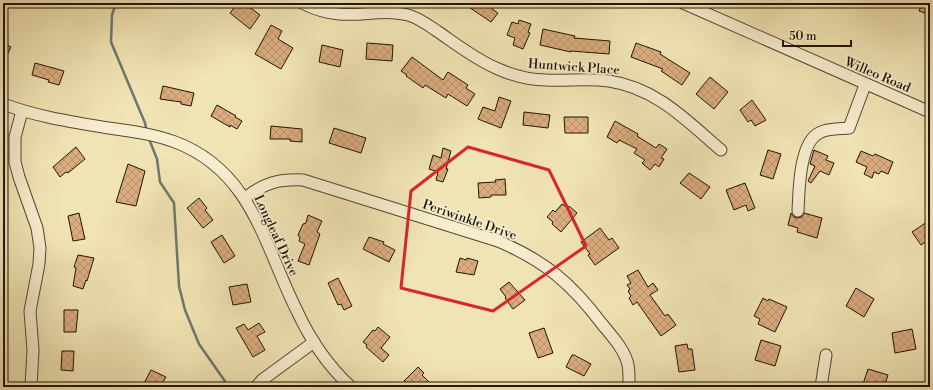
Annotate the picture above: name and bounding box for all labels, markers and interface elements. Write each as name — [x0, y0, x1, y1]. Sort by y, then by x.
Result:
scale bar — [783, 22, 851, 48]
text: 50 m — [789, 29, 817, 44]
street label: Willeo Road — [841, 53, 914, 96]
street label: Huntwick Place — [528, 56, 621, 78]
street label: Longleaf Drive — [250, 192, 302, 279]
street label: Periwinkle Drive — [420, 196, 519, 244]

